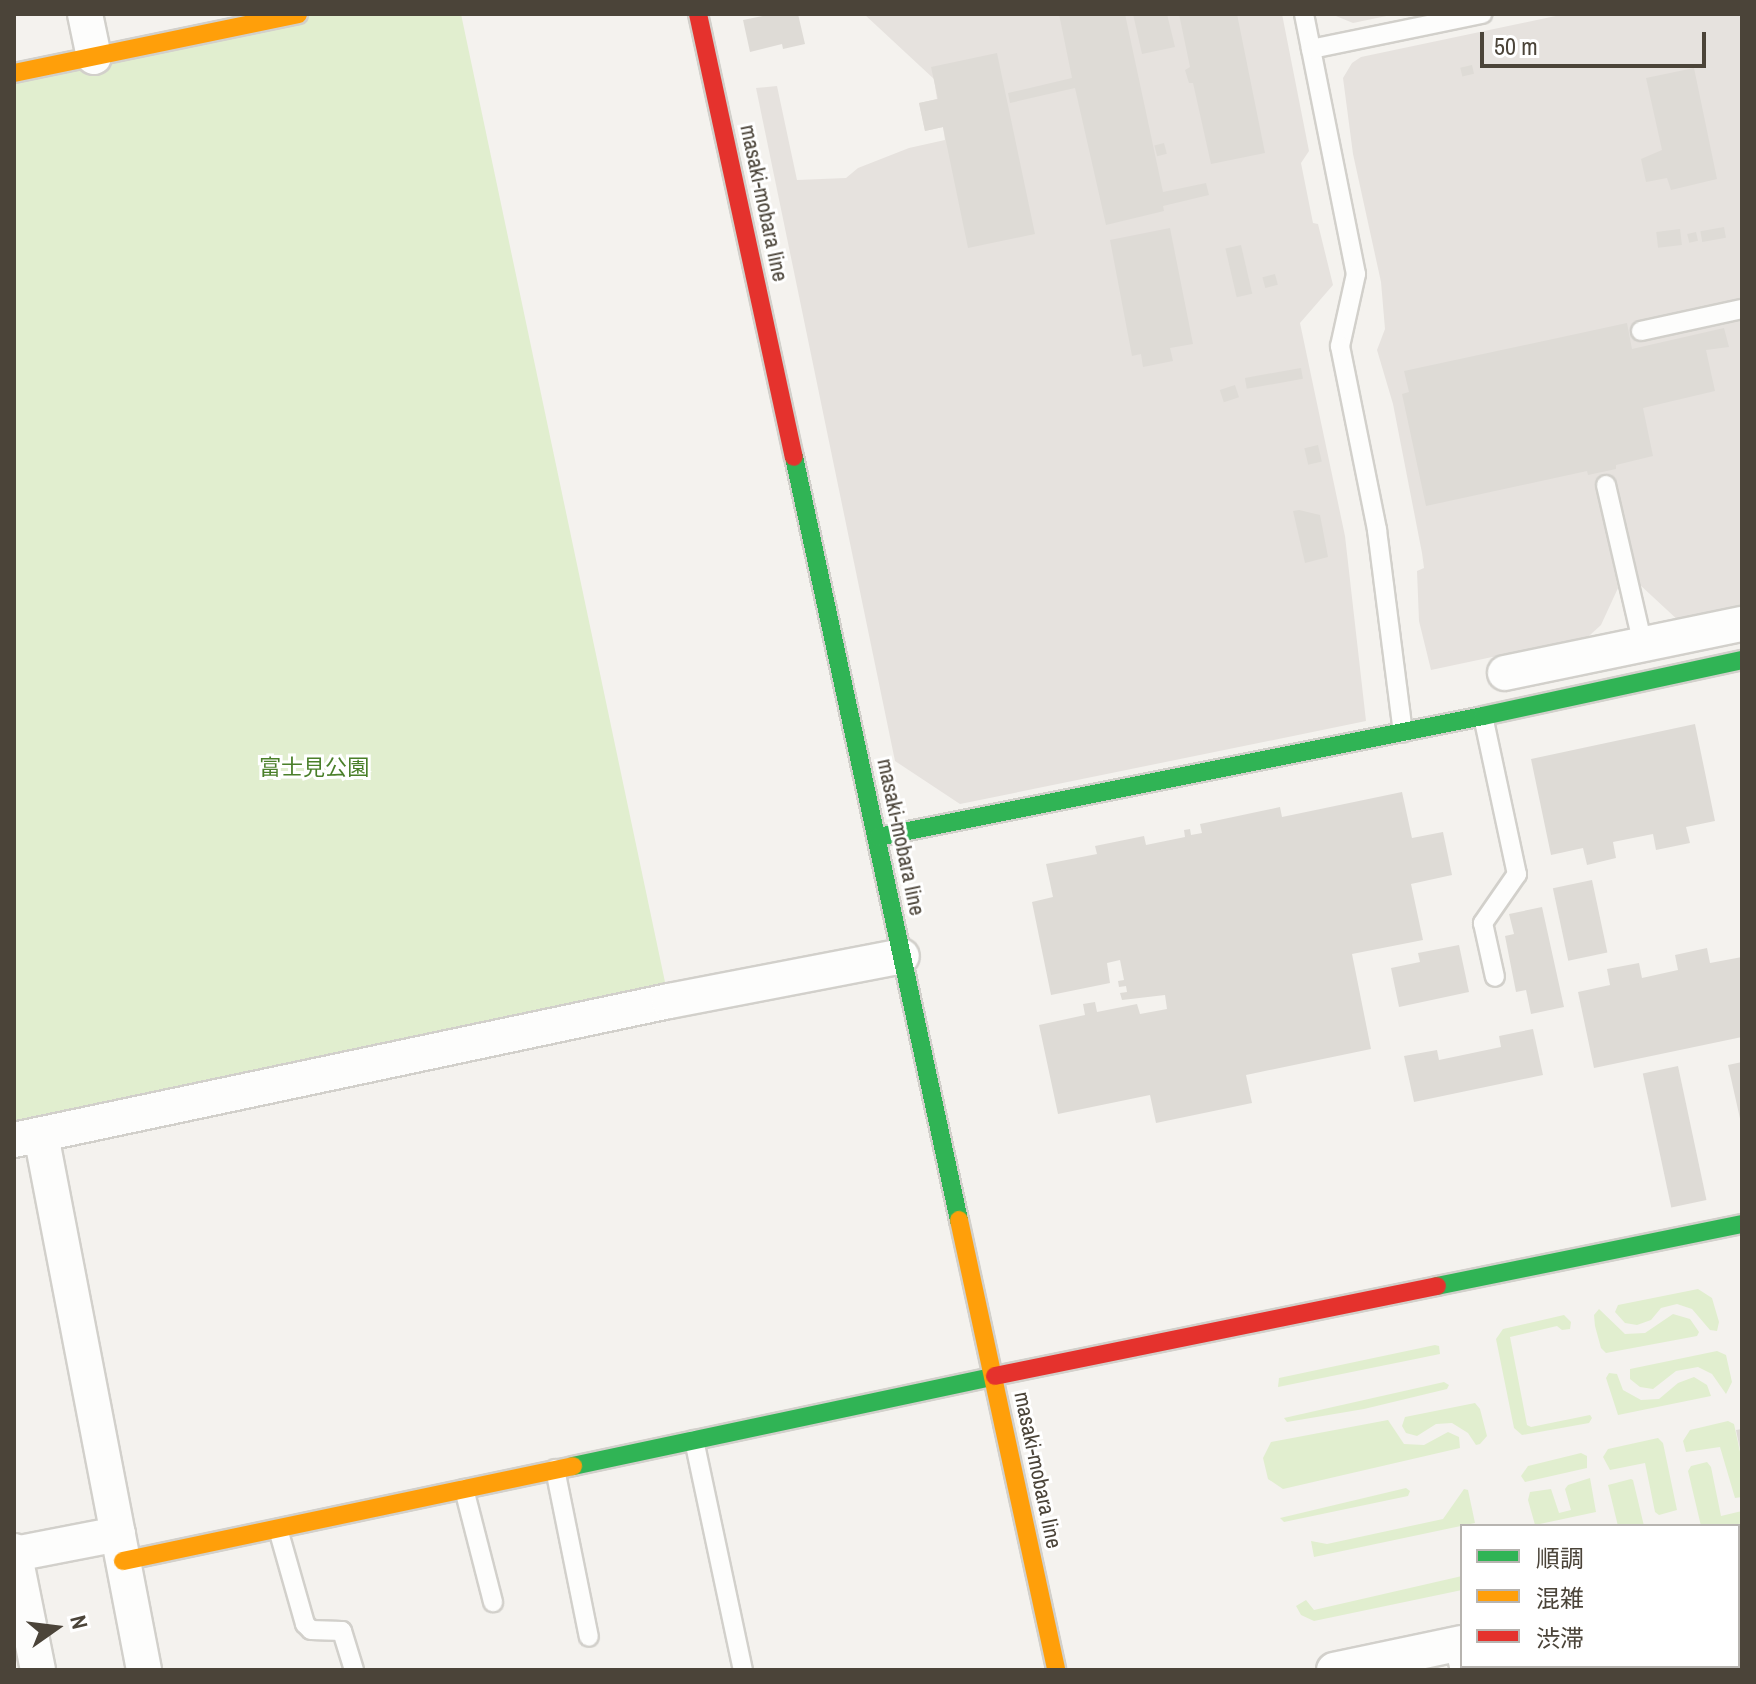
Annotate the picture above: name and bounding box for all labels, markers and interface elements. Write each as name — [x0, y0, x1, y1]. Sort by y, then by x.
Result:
scale bar — [1484, 16, 1710, 66]
text: 50 m — [1494, 30, 1538, 62]
street label: masaki-mobara line — [735, 122, 793, 284]
park label: 富士見公園 — [259, 755, 369, 781]
street label: masaki-mobara line — [872, 756, 930, 918]
street label: masaki-mobara line — [1009, 1389, 1067, 1551]
legend — [1460, 1524, 1740, 1668]
text: 順調 — [1536, 1542, 1584, 1574]
text: 混雑 — [1536, 1582, 1584, 1614]
north arrow — [16, 1588, 96, 1668]
text: N — [63, 1612, 95, 1632]
text: 渋滞 — [1536, 1622, 1584, 1654]

